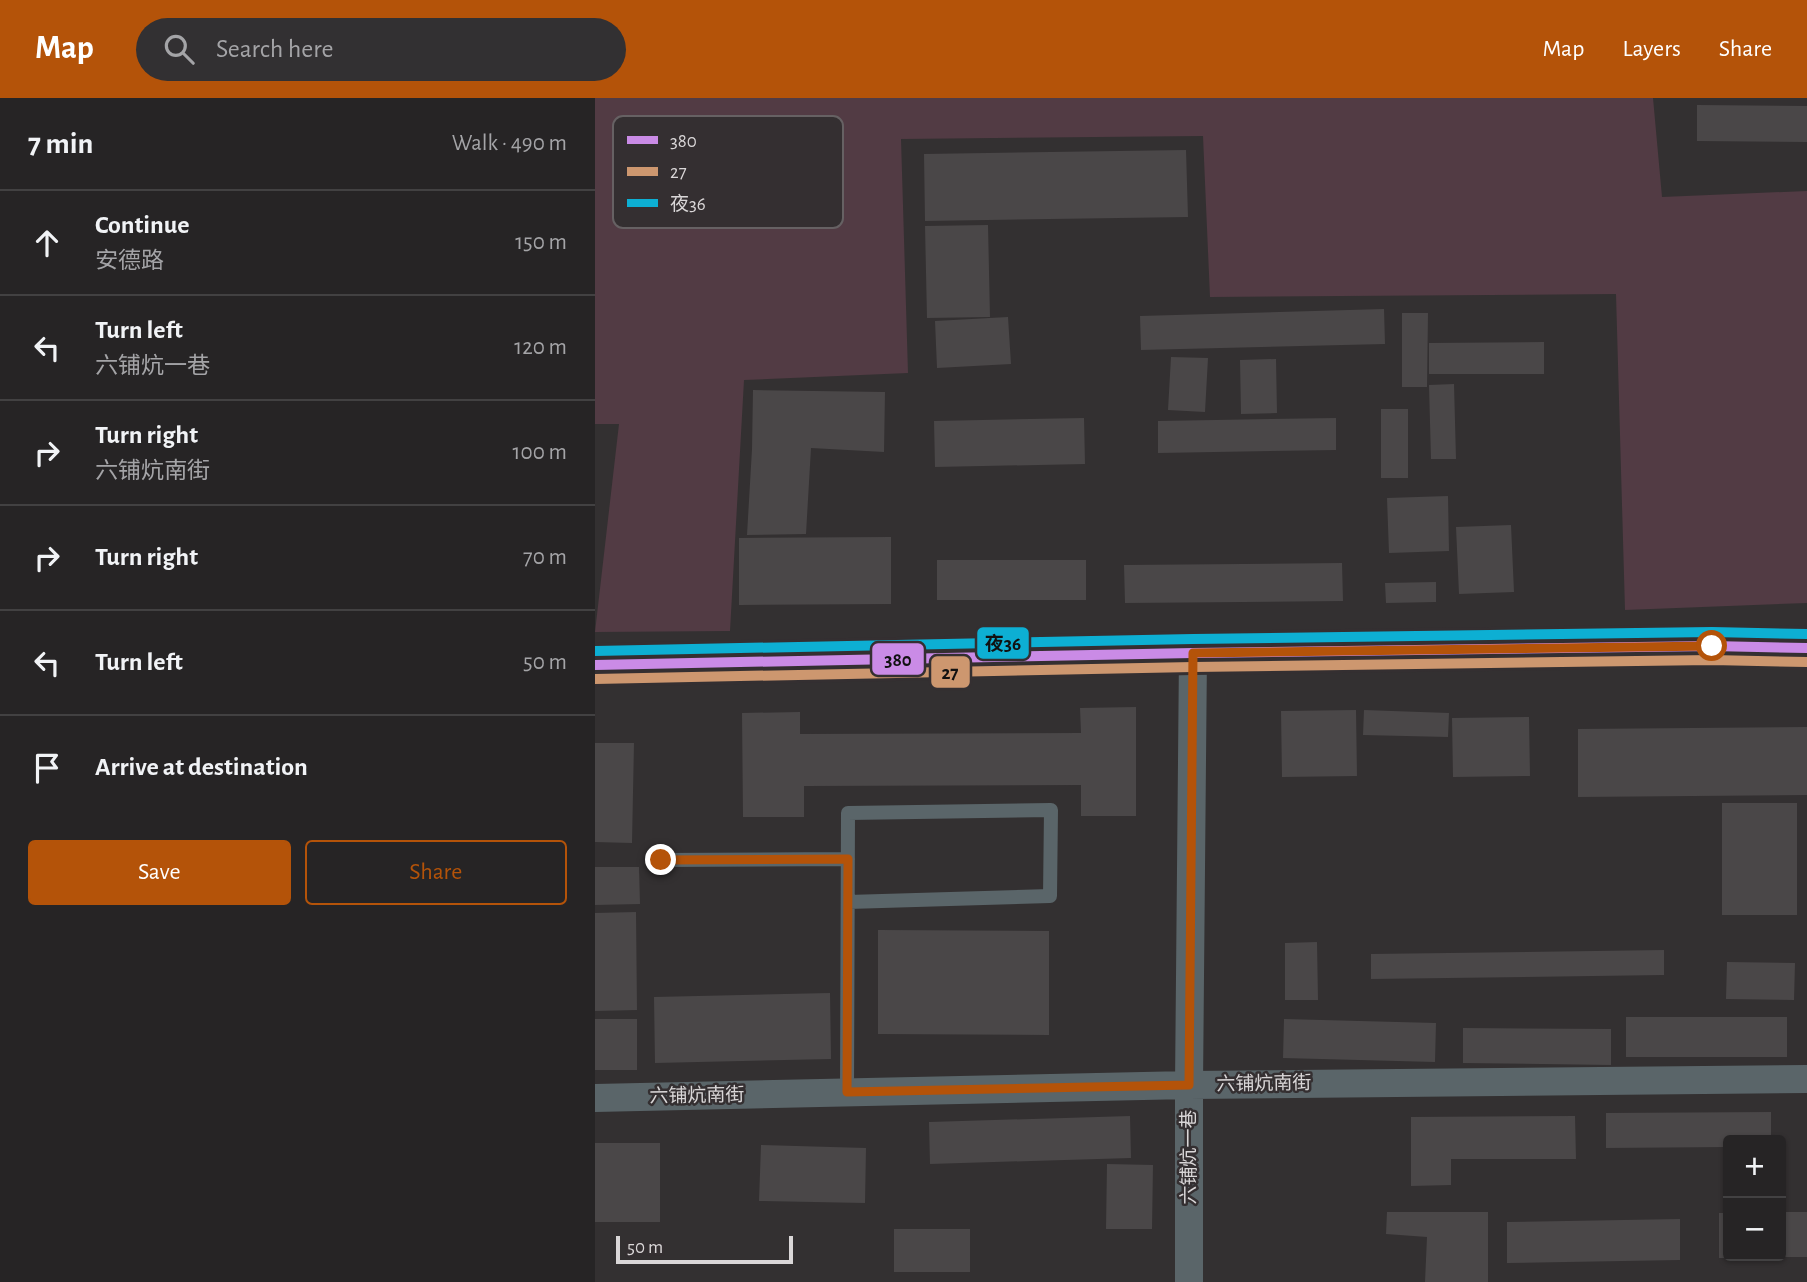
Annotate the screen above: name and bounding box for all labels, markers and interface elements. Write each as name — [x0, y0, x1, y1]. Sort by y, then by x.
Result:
search box — [136, 18, 626, 81]
icon: search — [160, 30, 198, 68]
text: Map — [35, 32, 94, 65]
text: Search here — [216, 36, 334, 62]
text: Map — [1542, 37, 1584, 61]
text: Layers — [1622, 37, 1681, 61]
text: Share — [1719, 37, 1772, 61]
legend — [613, 116, 843, 228]
text: 7 min — [28, 129, 93, 159]
text: Walk · 490 m — [452, 132, 567, 155]
text: 380 — [670, 132, 697, 151]
text: 27 — [670, 163, 687, 182]
text: 夜36 — [670, 193, 706, 214]
text: Continue — [95, 212, 190, 238]
icon: ahead — [28, 224, 66, 262]
text: 150 m — [515, 231, 567, 254]
text: 安德路 — [95, 250, 164, 273]
text: Turn left — [95, 317, 183, 343]
icon: left — [28, 329, 66, 367]
text: 120 m — [514, 336, 567, 359]
text: 六铺炕一巷 — [95, 355, 210, 378]
text: Turn right — [95, 422, 198, 448]
icon: right — [28, 434, 66, 472]
text: 100 m — [513, 441, 567, 464]
text: 六铺炕南街 — [95, 460, 210, 483]
icon: right — [28, 539, 66, 577]
text: Turn right — [95, 544, 198, 570]
text: 70 m — [523, 546, 567, 569]
line badge: 夜36 — [976, 626, 1030, 660]
route start — [1696, 630, 1727, 661]
text: 夜36 — [985, 633, 1021, 654]
line badge: 380 — [871, 642, 925, 676]
icon: left — [28, 644, 66, 682]
text: Turn left — [95, 649, 183, 675]
text: 50 m — [523, 651, 567, 674]
text: 380 — [884, 651, 912, 670]
line badge: 27 — [930, 655, 971, 689]
text: 27 — [941, 664, 959, 683]
icon: arrive — [28, 749, 66, 787]
text: Arrive at destination — [95, 754, 308, 780]
button: Save — [28, 840, 291, 905]
button: Share — [305, 840, 567, 905]
route end — [645, 844, 676, 875]
street label: 六铺炕南街 — [1216, 1073, 1312, 1094]
street label: 六铺炕南街 — [649, 1085, 745, 1106]
street label: 六铺炕一巷 — [1178, 1109, 1199, 1205]
map controls — [1723, 1135, 1786, 1261]
button: + — [1723, 1135, 1786, 1198]
button: − — [1723, 1198, 1786, 1261]
scale bar — [616, 1233, 793, 1265]
text: 50 m — [627, 1238, 663, 1257]

